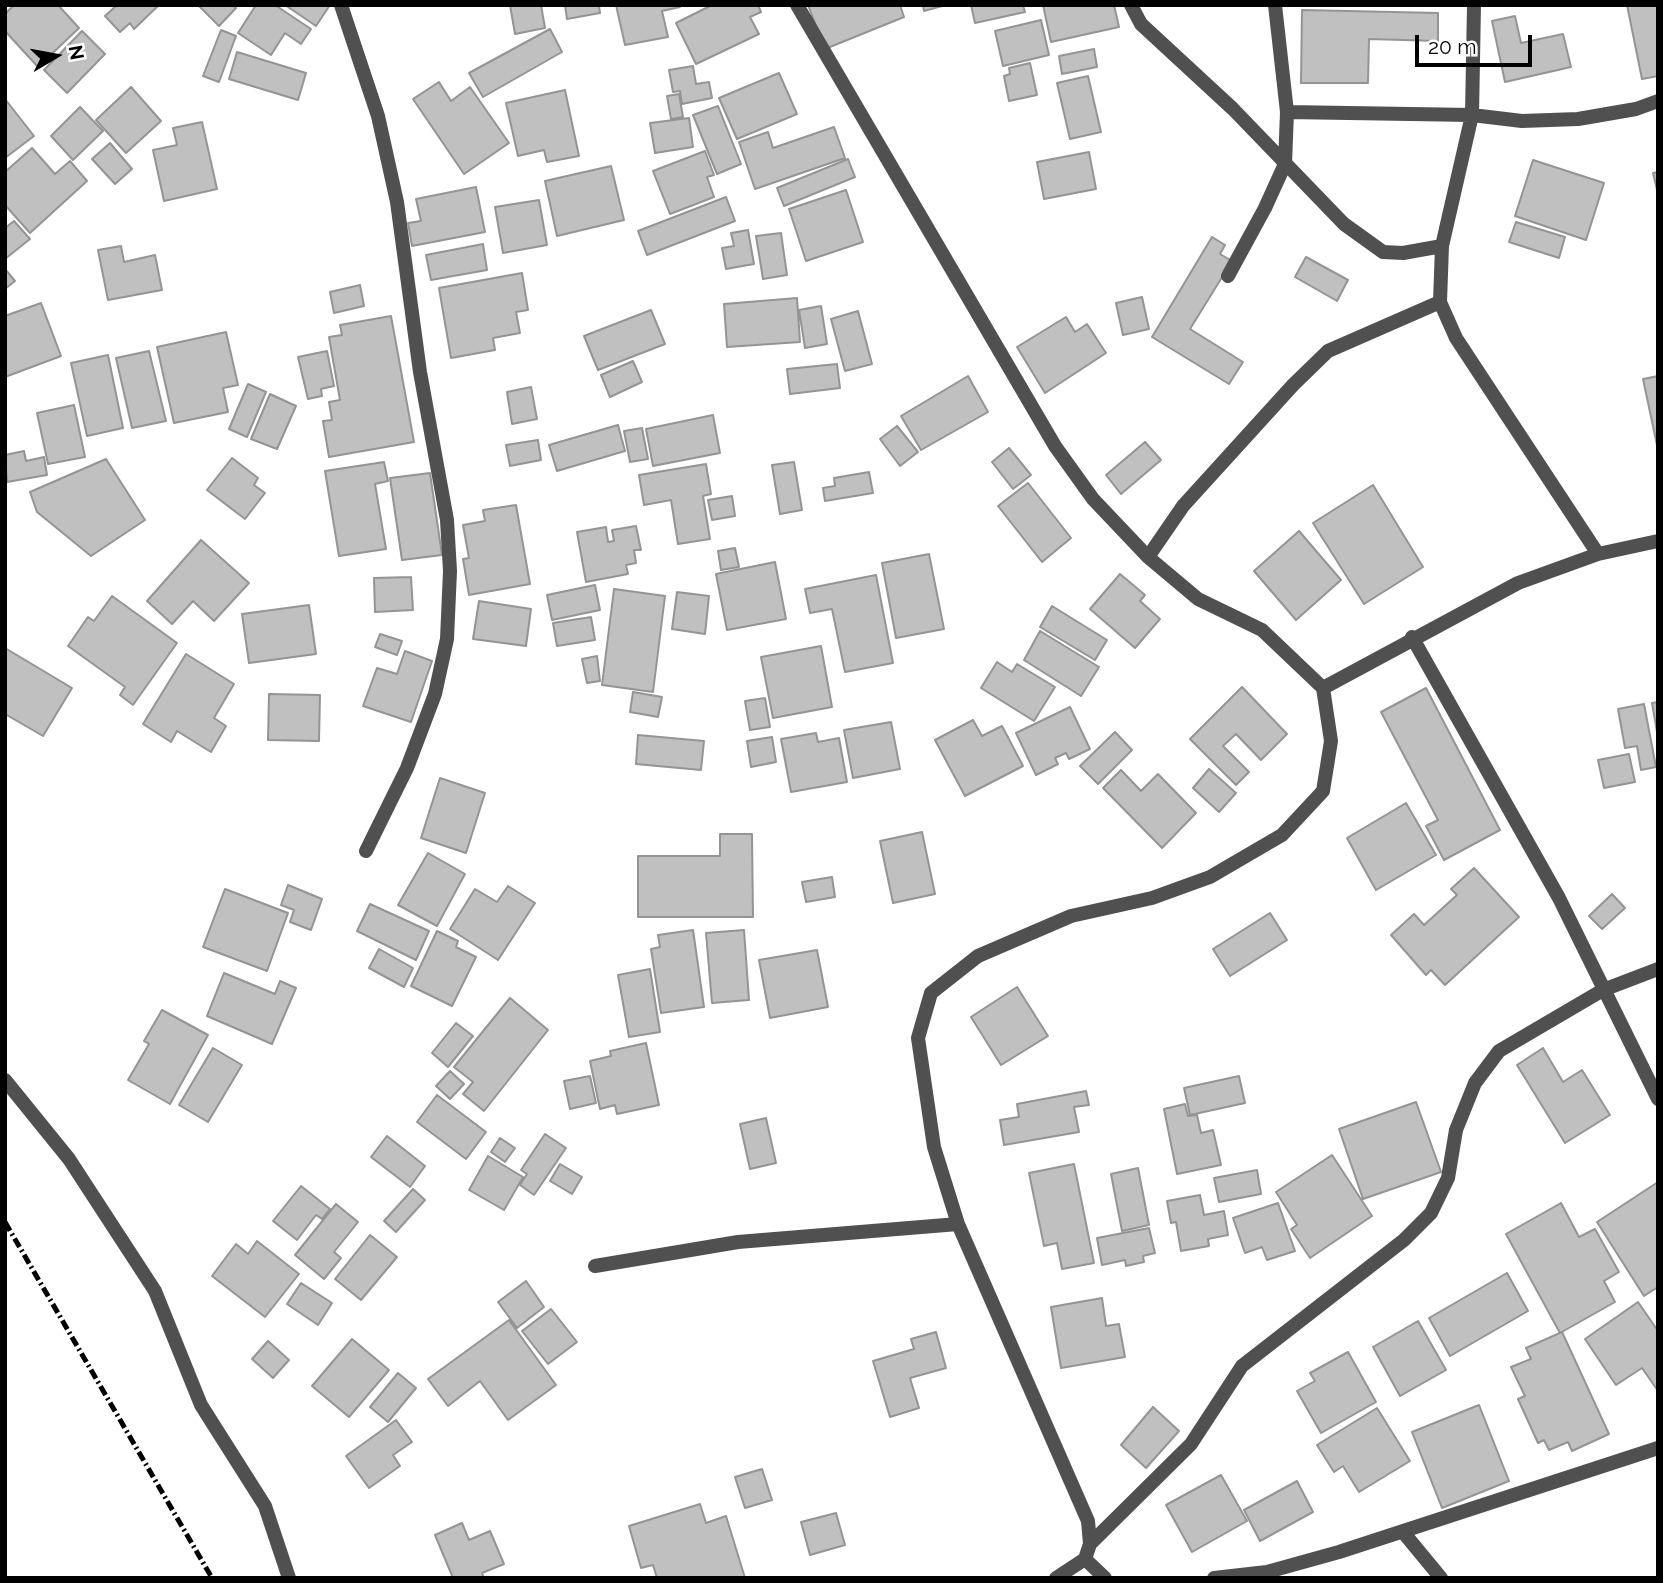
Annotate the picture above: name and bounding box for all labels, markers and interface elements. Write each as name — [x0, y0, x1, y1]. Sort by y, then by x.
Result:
north arrow — [21, 21, 91, 91]
scale bar — [1418, 21, 1535, 65]
text: 20 m — [1428, 34, 1476, 59]
text: N — [65, 43, 89, 61]

